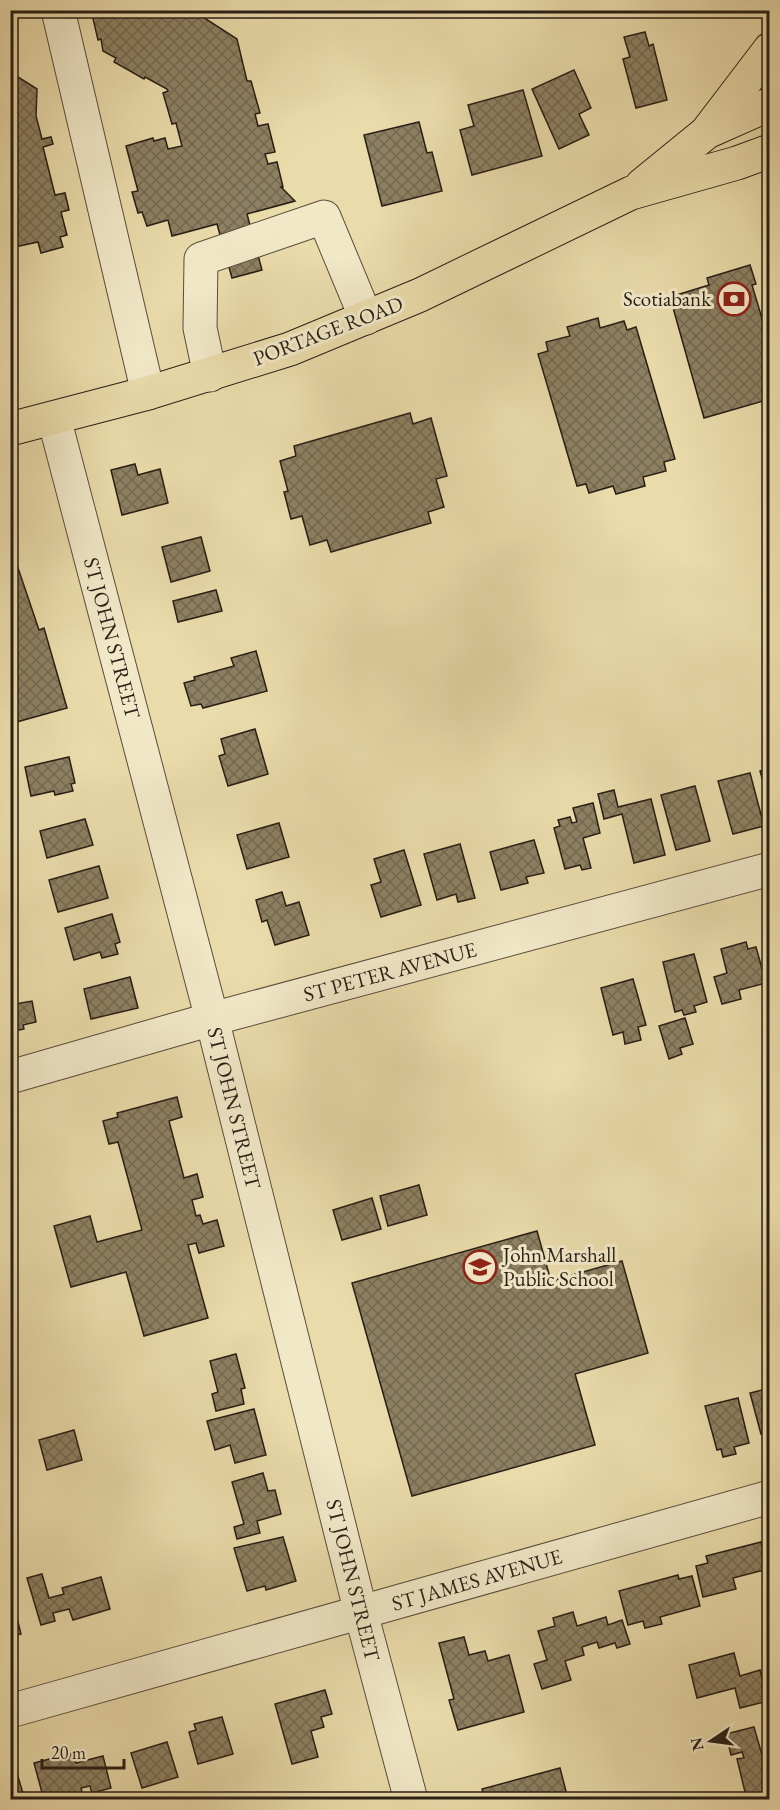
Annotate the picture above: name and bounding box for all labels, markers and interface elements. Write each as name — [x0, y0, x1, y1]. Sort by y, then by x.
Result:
bank icon: Scotiabank — [716, 281, 752, 317]
place label: Scotiabank — [623, 285, 712, 312]
street label: PORTAGE ROAD — [249, 289, 407, 372]
street label: ST JOHN STREET — [78, 554, 147, 722]
street label: ST PETER AVENUE — [300, 935, 480, 1008]
street label: ST JOHN STREET — [201, 1024, 268, 1192]
place label: John Marshall Public School — [501, 1241, 616, 1292]
school or university icon: John Marshall Public School — [462, 1249, 498, 1285]
street label: ST JOHN STREET — [320, 1496, 387, 1664]
street label: ST JAMES AVENUE — [389, 1542, 565, 1617]
north arrow — [681, 1711, 741, 1771]
scale bar — [42, 1732, 124, 1770]
text: N — [685, 1736, 709, 1753]
text: 20 m — [51, 1741, 86, 1764]

